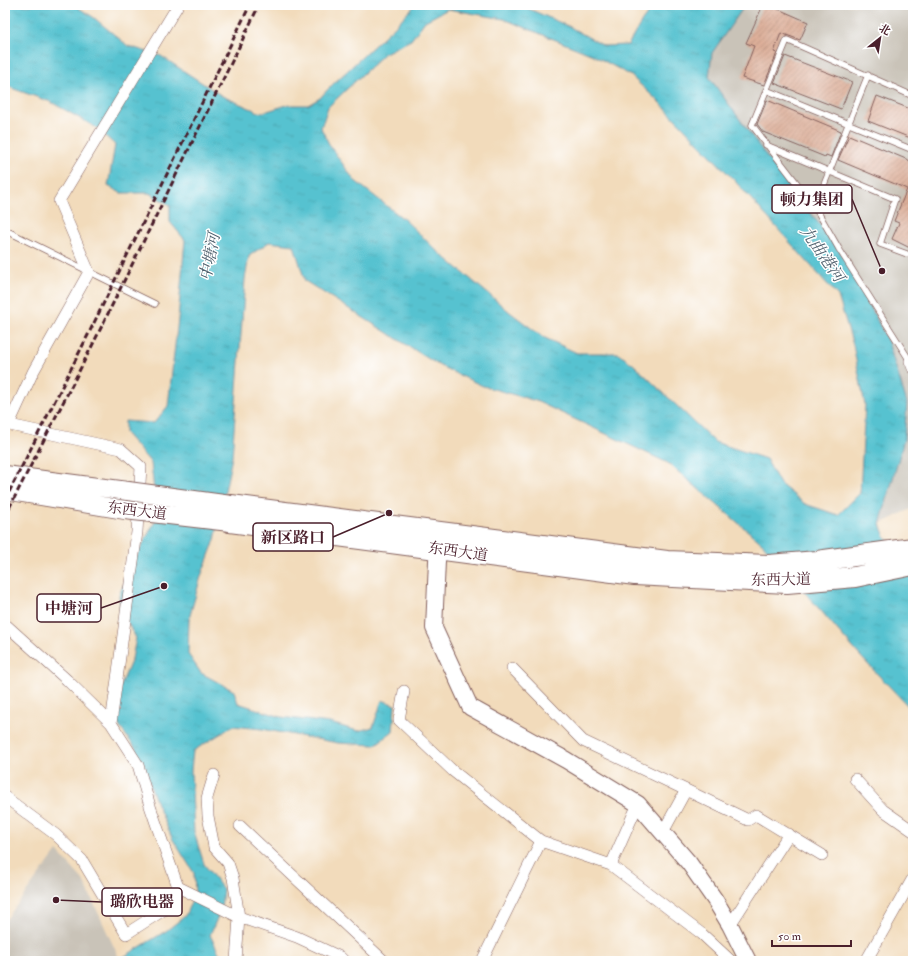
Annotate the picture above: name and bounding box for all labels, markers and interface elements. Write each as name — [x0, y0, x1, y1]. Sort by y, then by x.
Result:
north arrow — [860, 18, 900, 58]
text: 北 — [877, 21, 893, 38]
callout: 顿力集团 — [772, 185, 852, 213]
text: 顿力集团 — [780, 190, 844, 210]
water label: 九曲港河 — [795, 222, 850, 288]
water label: 中塘河 — [196, 229, 225, 282]
street label: 东西大道 — [106, 498, 168, 524]
callout: 新区路口 — [253, 523, 333, 551]
text: 新区路口 — [261, 528, 325, 548]
street label: 东西大道 — [427, 538, 489, 566]
street label: 东西大道 — [751, 570, 811, 590]
callout: 中塘河 — [37, 594, 101, 622]
text: 中塘河 — [45, 599, 93, 619]
callout: 璐欣电器 — [102, 888, 182, 916]
text: 璐欣电器 — [110, 892, 174, 912]
scale bar — [772, 922, 851, 948]
text: 50 m — [778, 929, 802, 944]

